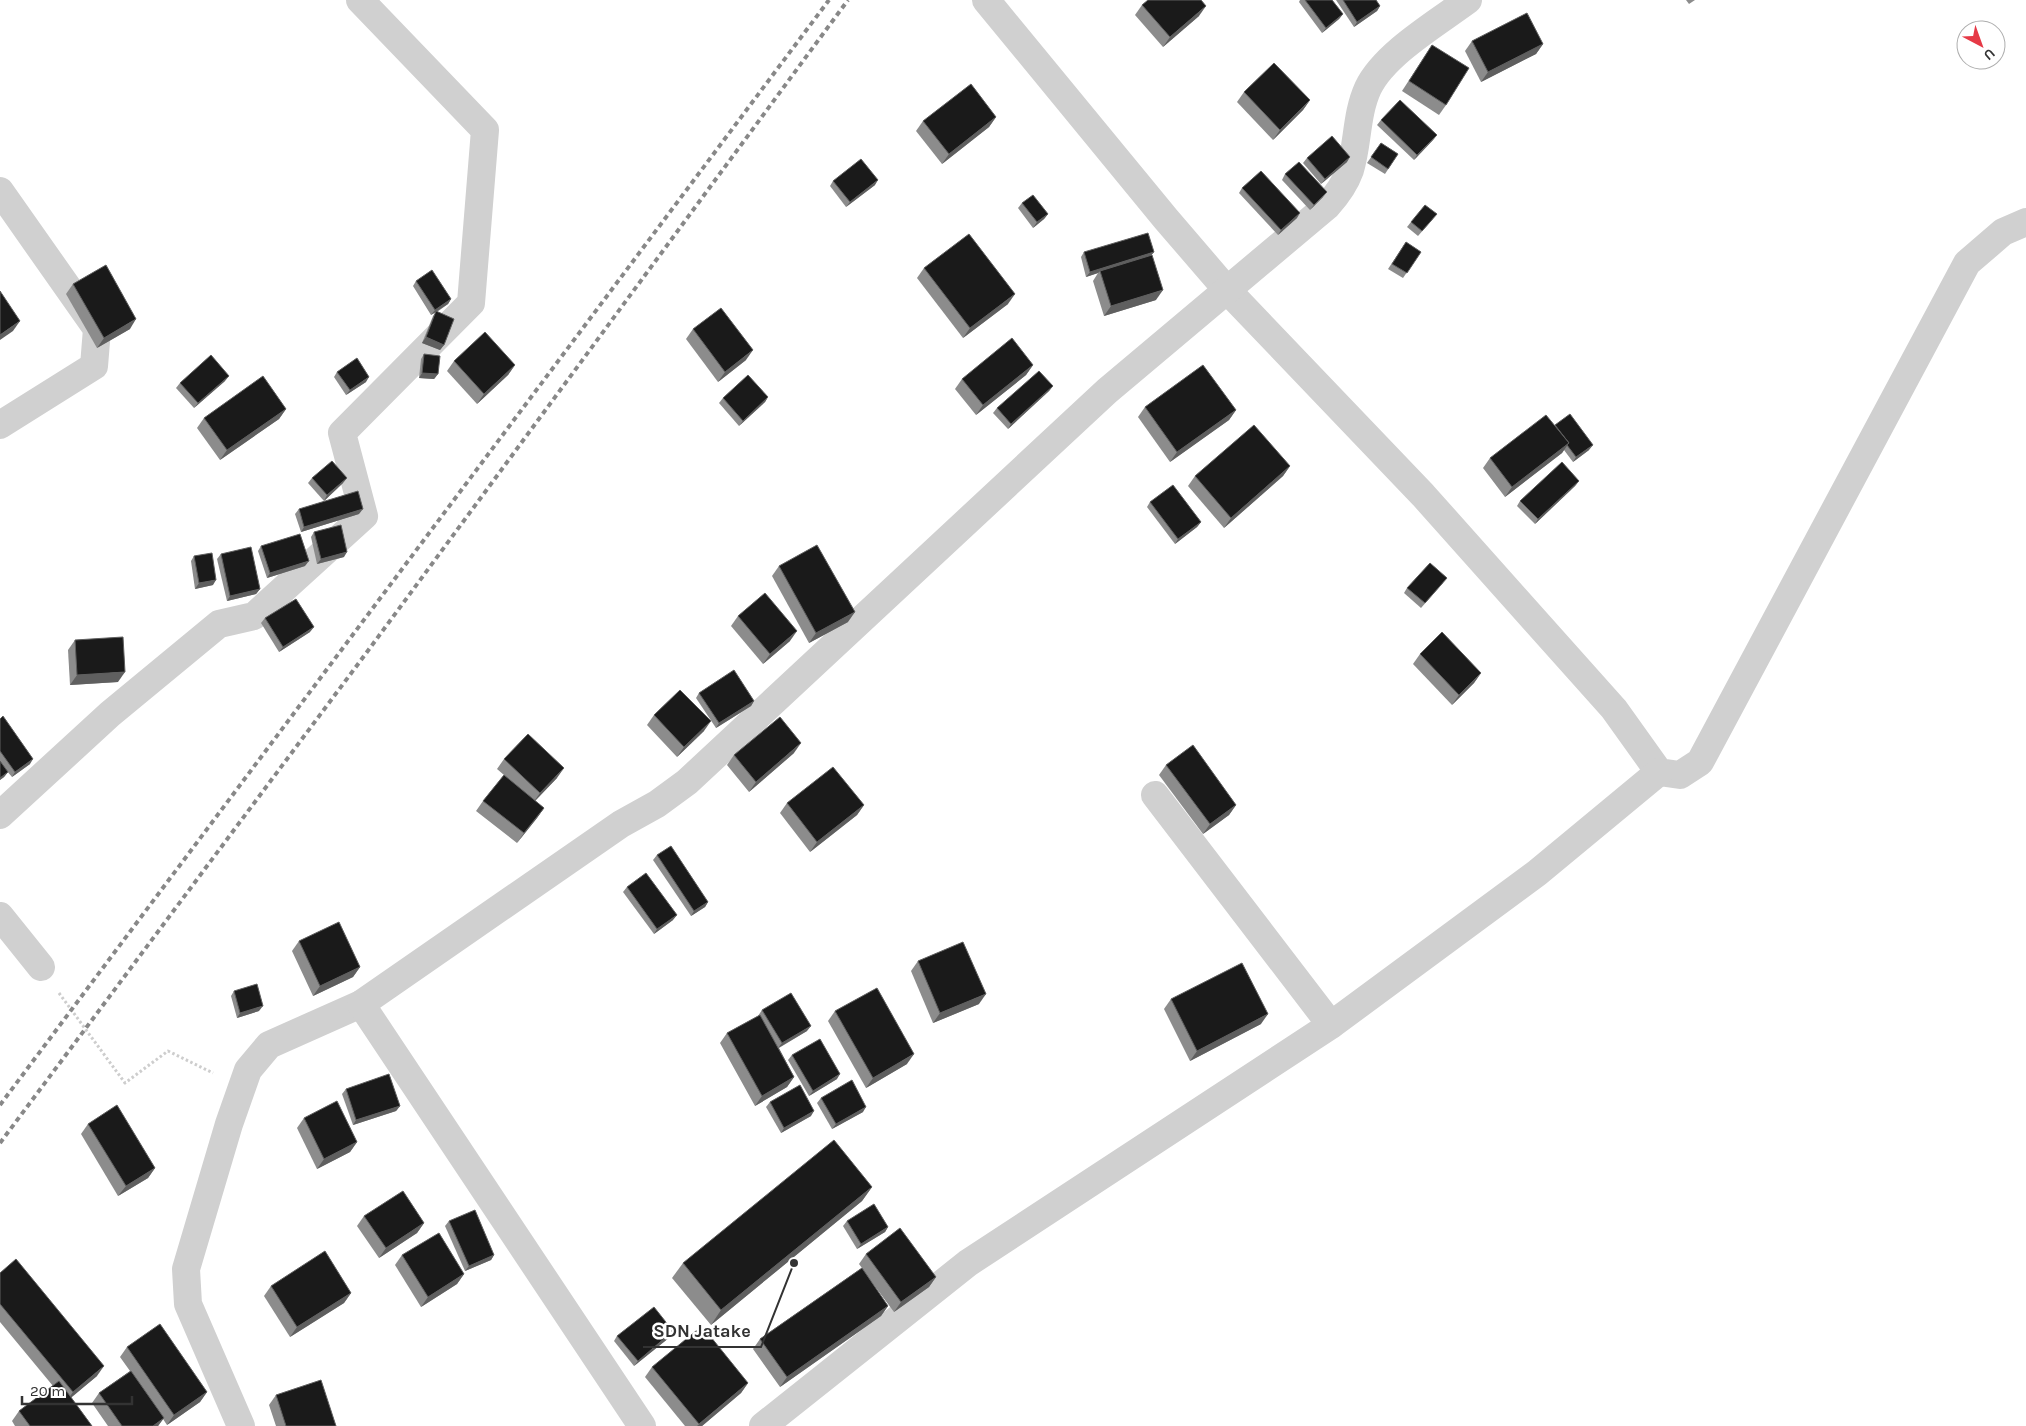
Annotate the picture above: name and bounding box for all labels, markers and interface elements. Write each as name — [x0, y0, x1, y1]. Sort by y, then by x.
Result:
north arrow — [1956, 20, 2006, 70]
text: U — [1980, 45, 1998, 64]
callout: SDN Jatake — [643, 1314, 761, 1347]
text: SDN Jatake — [653, 1320, 751, 1342]
scale bar — [22, 1374, 132, 1406]
text: 20 m — [30, 1382, 65, 1400]

